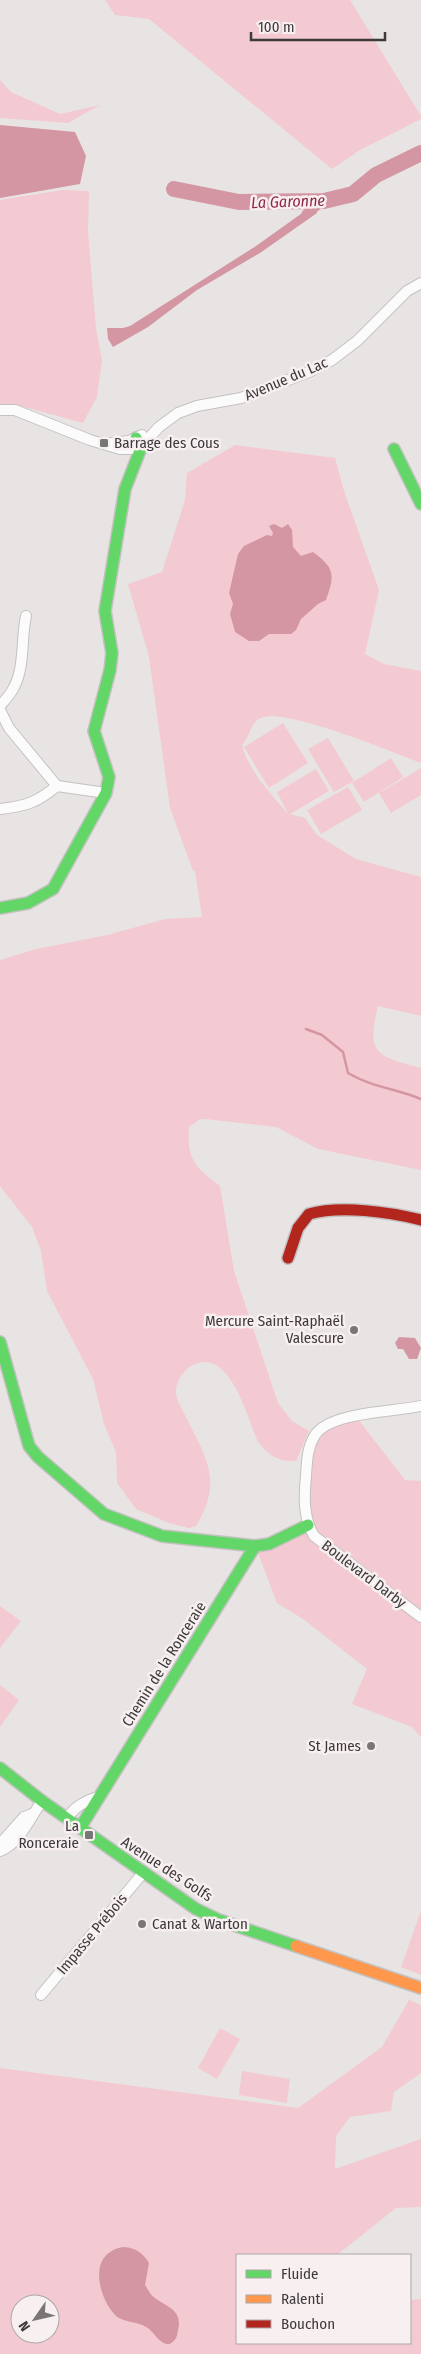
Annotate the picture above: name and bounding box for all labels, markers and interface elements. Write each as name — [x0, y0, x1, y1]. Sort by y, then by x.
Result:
scale bar — [251, 10, 385, 42]
text: 100 m — [258, 18, 295, 36]
water label: La Garonne — [251, 191, 326, 212]
street label: Avenue du Lac — [242, 353, 331, 405]
place label: Barrage des Cous — [114, 434, 219, 452]
marker: Barrage des Cous — [98, 437, 110, 449]
place label: Mercure Saint-Raphaël Valescure — [205, 1312, 344, 1347]
marker: Mercure Saint-Raphaël Valescure — [348, 1324, 360, 1336]
street label: Boulevard Darby — [318, 1536, 410, 1612]
street label: Chemin de la Ronceraie — [118, 1598, 210, 1730]
place label: St James — [308, 1737, 361, 1755]
marker: St James — [365, 1740, 377, 1752]
place label: La Ronceraie — [18, 1817, 79, 1852]
marker: La Ronceraie — [83, 1829, 95, 1841]
street label: Avenue des Golfs — [118, 1833, 216, 1905]
street label: Impasse Prébois — [53, 1890, 131, 1978]
place label: Canat & Warton — [152, 1915, 248, 1933]
marker: Canat & Warton — [136, 1918, 148, 1930]
legend — [236, 2254, 411, 2344]
text: Fluide — [281, 2265, 318, 2283]
text: Ralenti — [281, 2290, 324, 2308]
north arrow — [10, 2294, 60, 2344]
text: Bouchon — [281, 2315, 335, 2333]
text: N — [15, 2318, 34, 2334]

